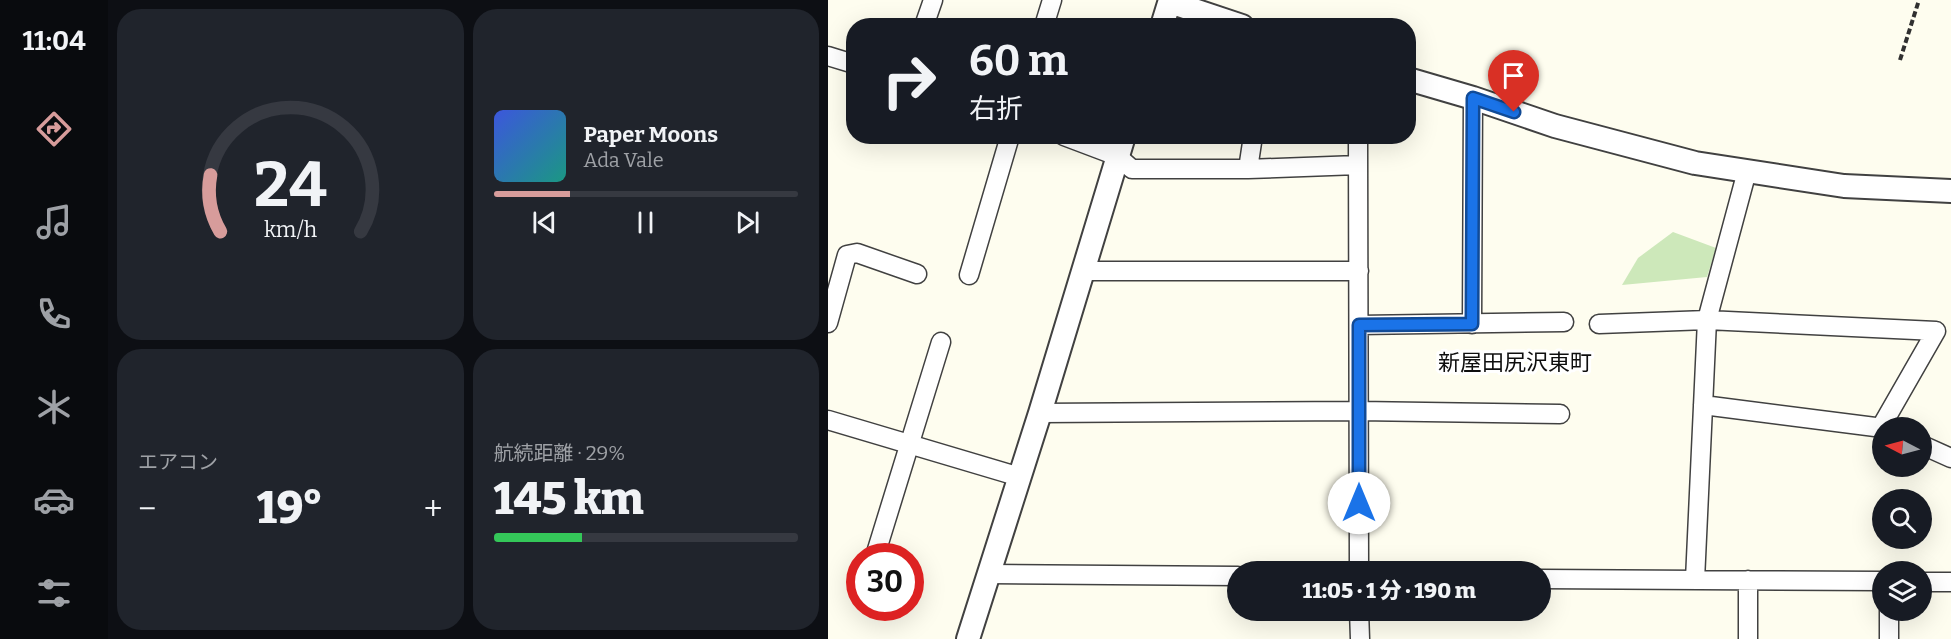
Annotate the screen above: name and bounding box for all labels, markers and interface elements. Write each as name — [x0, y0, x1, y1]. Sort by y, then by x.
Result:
text: 11:04 — [22, 25, 86, 57]
text: 60 m — [969, 36, 1068, 86]
icon: right — [870, 42, 948, 120]
pin — [1488, 50, 1539, 112]
icon: arrive — [1497, 59, 1530, 92]
text: 右折 — [969, 93, 1023, 125]
icon: directions — [33, 108, 75, 150]
text: Paper Moons — [584, 121, 718, 148]
text: 24 — [254, 148, 327, 223]
text: Ada Vale — [584, 148, 664, 172]
icon: music — [33, 201, 75, 243]
icon: previous — [528, 206, 561, 239]
icon: pause — [629, 206, 662, 239]
icon: next — [731, 206, 764, 239]
text: km/h — [264, 217, 317, 243]
icon: phone — [33, 293, 75, 335]
district label: 新屋田尻沢東町 — [1438, 349, 1592, 376]
icon: climate — [33, 386, 75, 428]
north arrow — [1872, 417, 1932, 477]
map controls — [1872, 417, 1932, 621]
text: 航続距離 · 29% — [494, 441, 625, 465]
text: エアコン — [138, 450, 218, 474]
position arrow — [1327, 471, 1391, 535]
text: 145 km — [494, 472, 644, 526]
icon: car — [33, 479, 75, 521]
text: 19° — [257, 481, 323, 535]
text: − — [138, 489, 156, 529]
text: + — [424, 489, 442, 529]
button: search — [1872, 489, 1932, 549]
speed limit sign: 30 — [846, 543, 924, 621]
button: layers — [1872, 561, 1932, 621]
icon: filters — [33, 572, 75, 614]
text: 11:05 · 1 分 · 190 m — [1302, 577, 1476, 604]

